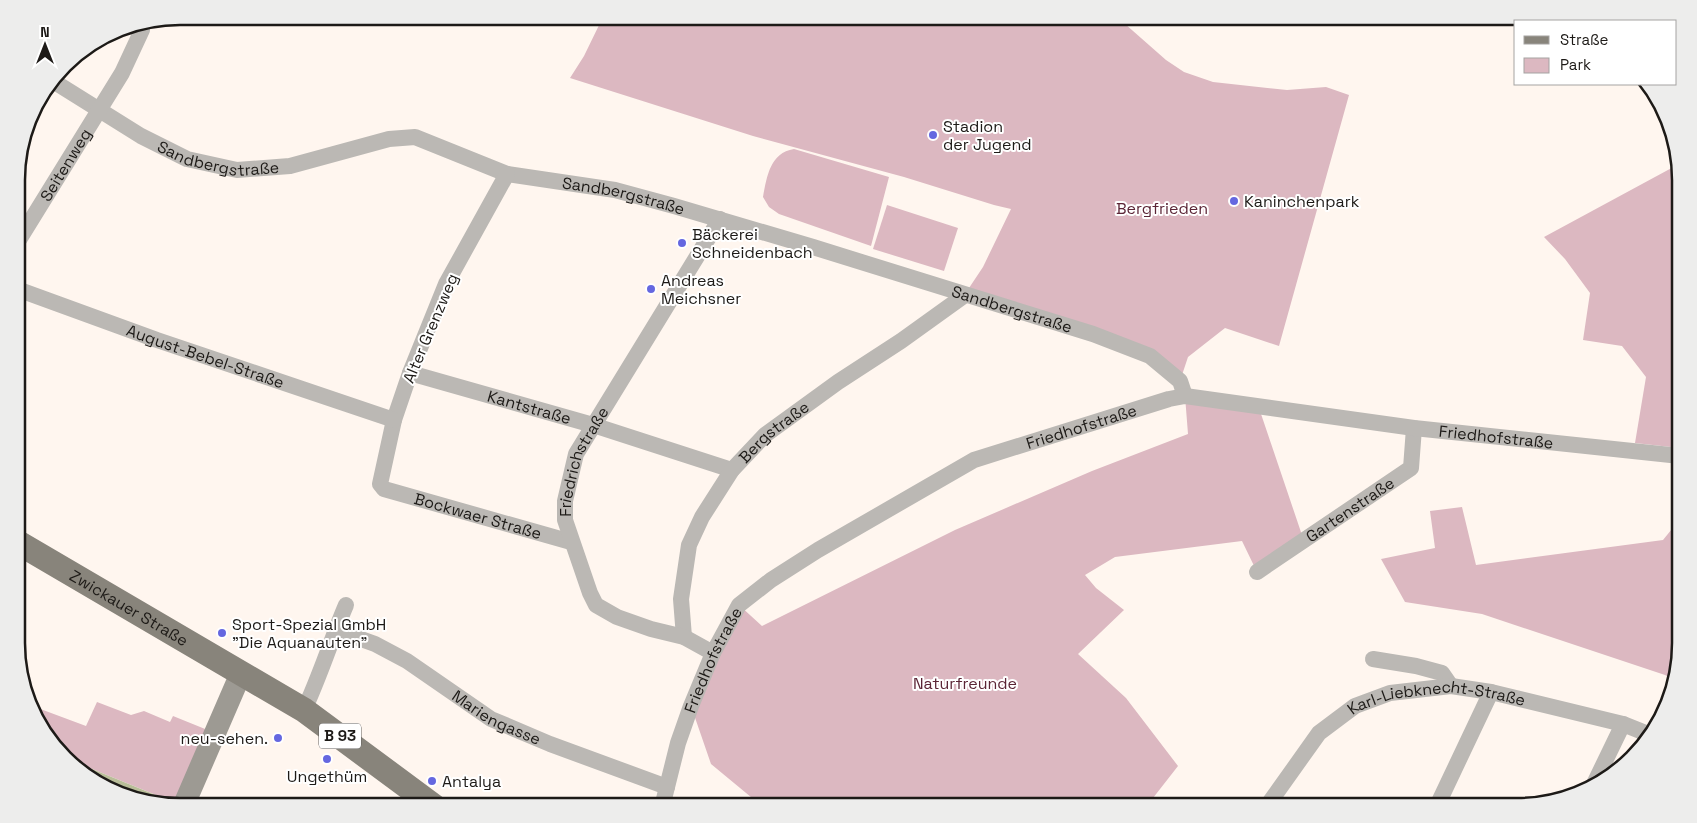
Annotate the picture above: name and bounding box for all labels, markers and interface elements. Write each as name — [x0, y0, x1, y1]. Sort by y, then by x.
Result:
north arrow — [20, 20, 70, 70]
legend — [1514, 20, 1677, 85]
text: N — [40, 23, 50, 41]
text: Straße — [1560, 30, 1609, 49]
text: Park — [1560, 55, 1591, 74]
place label: Stadion der Jugend — [943, 116, 1032, 155]
street label: Seitenweg — [35, 125, 96, 205]
marker: Stadion der Jugend — [927, 129, 939, 141]
street label: Sandbergstraße — [154, 136, 280, 181]
street label: Sandbergstraße — [561, 172, 687, 220]
place label: Kaninchenpark — [1244, 191, 1360, 212]
marker: Kaninchenpark — [1228, 195, 1240, 207]
park label: Bergfrieden — [1116, 198, 1208, 219]
place label: Bäckerei Schneidenbach — [692, 224, 813, 263]
marker: Bäckerei Schneidenbach — [676, 237, 688, 249]
street label: Alter Grenzweg — [398, 270, 463, 386]
place label: Andreas Meichsner — [661, 270, 741, 309]
street label: Sandbergstraße — [949, 281, 1075, 338]
marker: Andreas Meichsner — [645, 283, 657, 295]
street label: August-Bebel-Straße — [123, 320, 287, 393]
street label: Kantstraße — [485, 386, 573, 429]
street label: Bergstraße — [734, 397, 813, 468]
street label: Friedhofstraße — [1023, 400, 1139, 454]
street label: Friedrichstraße — [555, 403, 613, 517]
street label: Friedhofstraße — [1438, 421, 1554, 454]
street label: Gartenstraße — [1302, 472, 1398, 547]
street label: Bockwaer Straße — [412, 488, 544, 544]
street label: Zwickauer Straße — [66, 565, 192, 651]
street label: Friedhofstraße — [679, 604, 747, 716]
place label: Sport-Spezial GmbH "Die Aquanauten" — [232, 614, 386, 653]
marker: Sport-Spezial GmbH "Die Aquanauten" — [216, 627, 228, 639]
park label: Naturfreunde — [913, 673, 1017, 694]
street label: Karl-Liebknecht-Straße — [1343, 676, 1527, 719]
street label: Mariengasse — [448, 685, 544, 750]
road number: B 93 — [319, 724, 361, 748]
place label: neu-sehen. — [181, 728, 268, 749]
marker: neu-sehen. — [272, 732, 284, 744]
marker: Ungethüm — [321, 753, 333, 765]
place label: Ungethüm — [287, 766, 367, 787]
place label: Antalya — [442, 771, 501, 792]
marker: Antalya — [426, 775, 438, 787]

